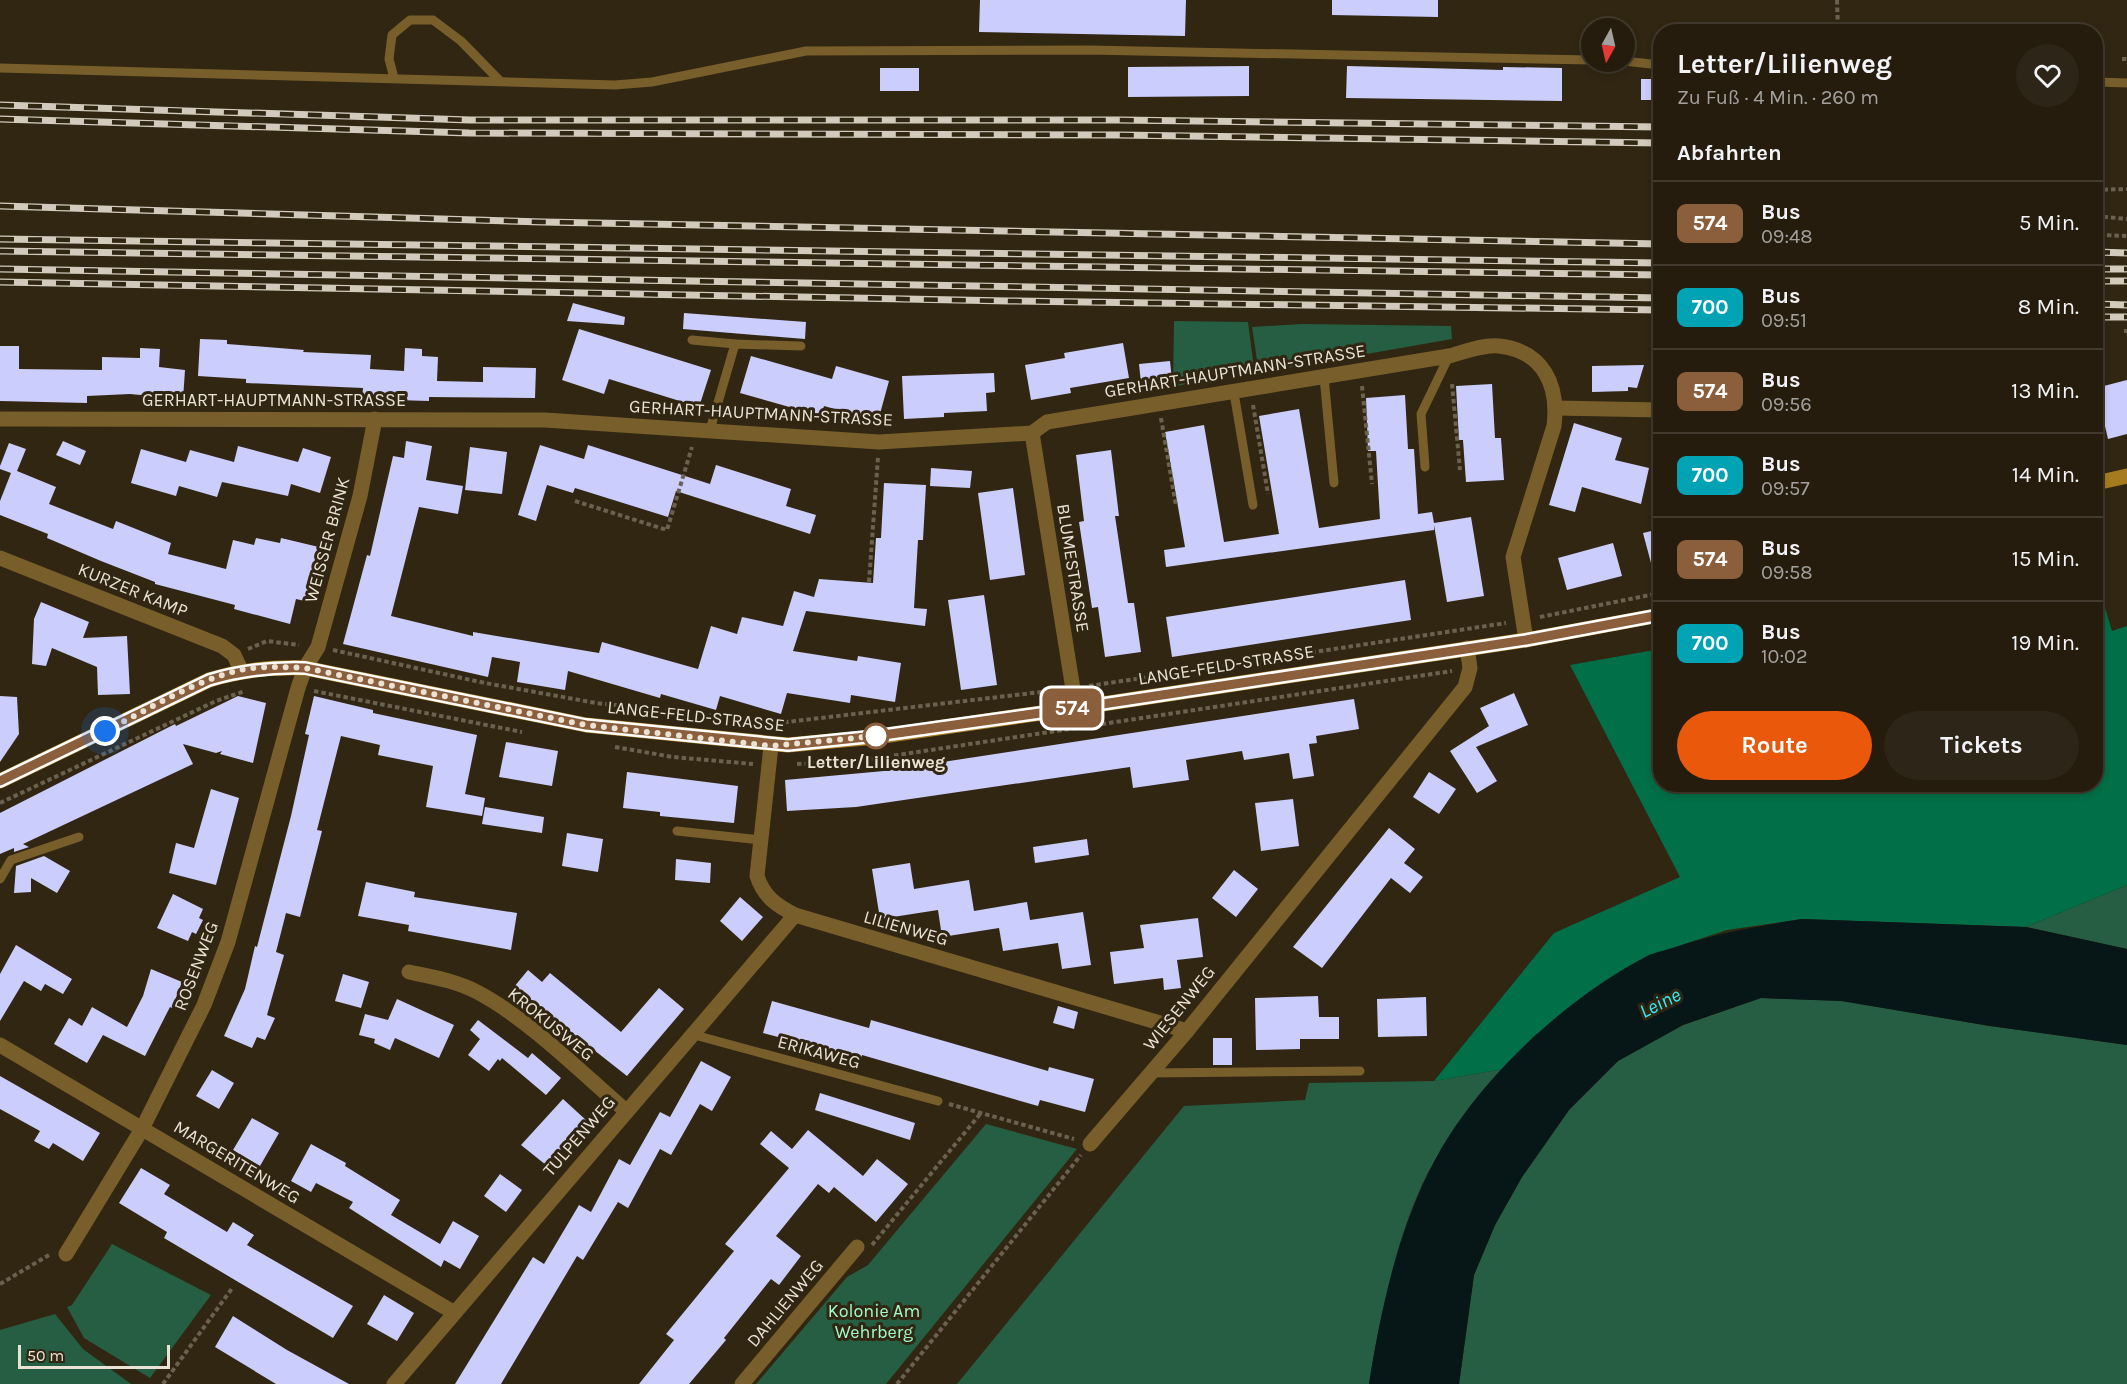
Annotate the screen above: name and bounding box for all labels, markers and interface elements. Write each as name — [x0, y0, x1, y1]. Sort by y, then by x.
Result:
north arrow — [1581, 18, 1635, 72]
map controls — [1581, 18, 1635, 72]
button: heart — [2016, 44, 2079, 107]
text: Letter/Lilienweg — [1677, 47, 1892, 80]
text: Zu Fuß · 4 Min. · 260 m — [1677, 86, 1879, 109]
text: Abfahrten — [1677, 140, 1782, 166]
text: Bus — [1761, 199, 1801, 225]
text: 5 Min. — [2019, 210, 2079, 236]
text: 574 — [1692, 211, 1728, 235]
text: 09:48 — [1761, 225, 1813, 248]
text: Bus — [1761, 283, 1801, 309]
text: 8 Min. — [2018, 294, 2079, 320]
text: 700 — [1691, 295, 1729, 319]
text: 09:51 — [1761, 309, 1807, 332]
street label: GERHART-HAUPTMANN-STRASSE — [1103, 339, 1367, 403]
text: Bus — [1761, 367, 1801, 393]
text: 13 Min. — [2011, 378, 2079, 404]
text: 574 — [1692, 379, 1728, 403]
street label: GERHART-HAUPTMANN-STRASSE — [142, 389, 406, 411]
text: 09:56 — [1761, 393, 1812, 416]
street label: GERHART-HAUPTMANN-STRASSE — [629, 395, 893, 431]
text: Bus — [1761, 451, 1801, 477]
text: 14 Min. — [2012, 462, 2079, 488]
text: 700 — [1691, 463, 1729, 487]
street label: WEISSER BRINK — [300, 475, 354, 605]
text: 09:57 — [1761, 477, 1810, 500]
street label: BLUMESTRASSE — [1052, 502, 1094, 634]
text: Bus — [1761, 535, 1801, 561]
text: 15 Min. — [2012, 546, 2079, 572]
text: 574 — [1692, 547, 1728, 571]
street label: KURZER KAMP — [75, 558, 191, 622]
text: 09:58 — [1761, 561, 1813, 584]
text: Bus — [1761, 619, 1801, 645]
text: 19 Min. — [2011, 630, 2079, 656]
text: 700 — [1691, 631, 1729, 655]
street label: LANGE-FELD-STRASSE — [1136, 640, 1316, 690]
text: 10:02 — [1761, 645, 1808, 668]
line badge: 574 — [1038, 688, 1106, 728]
street label: LANGE-FELD-STRASSE — [606, 696, 786, 736]
text: 574 — [1054, 696, 1090, 720]
button: Route — [1677, 711, 1872, 780]
button: Tickets — [1884, 711, 2079, 780]
your location — [90, 716, 120, 746]
marker: Letter/Lilienweg — [863, 723, 889, 749]
place label: Letter/Lilienweg — [807, 751, 946, 773]
street label: LILIENWEG — [861, 905, 951, 951]
street label: ROSENWEG — [169, 918, 223, 1014]
street label: WIESENWEG — [1138, 961, 1220, 1055]
street label: KROKUSWEG — [503, 982, 599, 1066]
water label: Leine — [1636, 983, 1684, 1023]
street label: ERIKAWEG — [775, 1030, 863, 1074]
street label: TULPENWEG — [538, 1091, 620, 1181]
street label: MARGERITENWEG — [170, 1116, 304, 1208]
street label: DAHLIENWEG — [742, 1255, 828, 1351]
park label: Kolonie Am Wehrberg — [828, 1300, 920, 1343]
scale bar — [18, 1342, 170, 1370]
text: 50 m — [27, 1346, 64, 1365]

